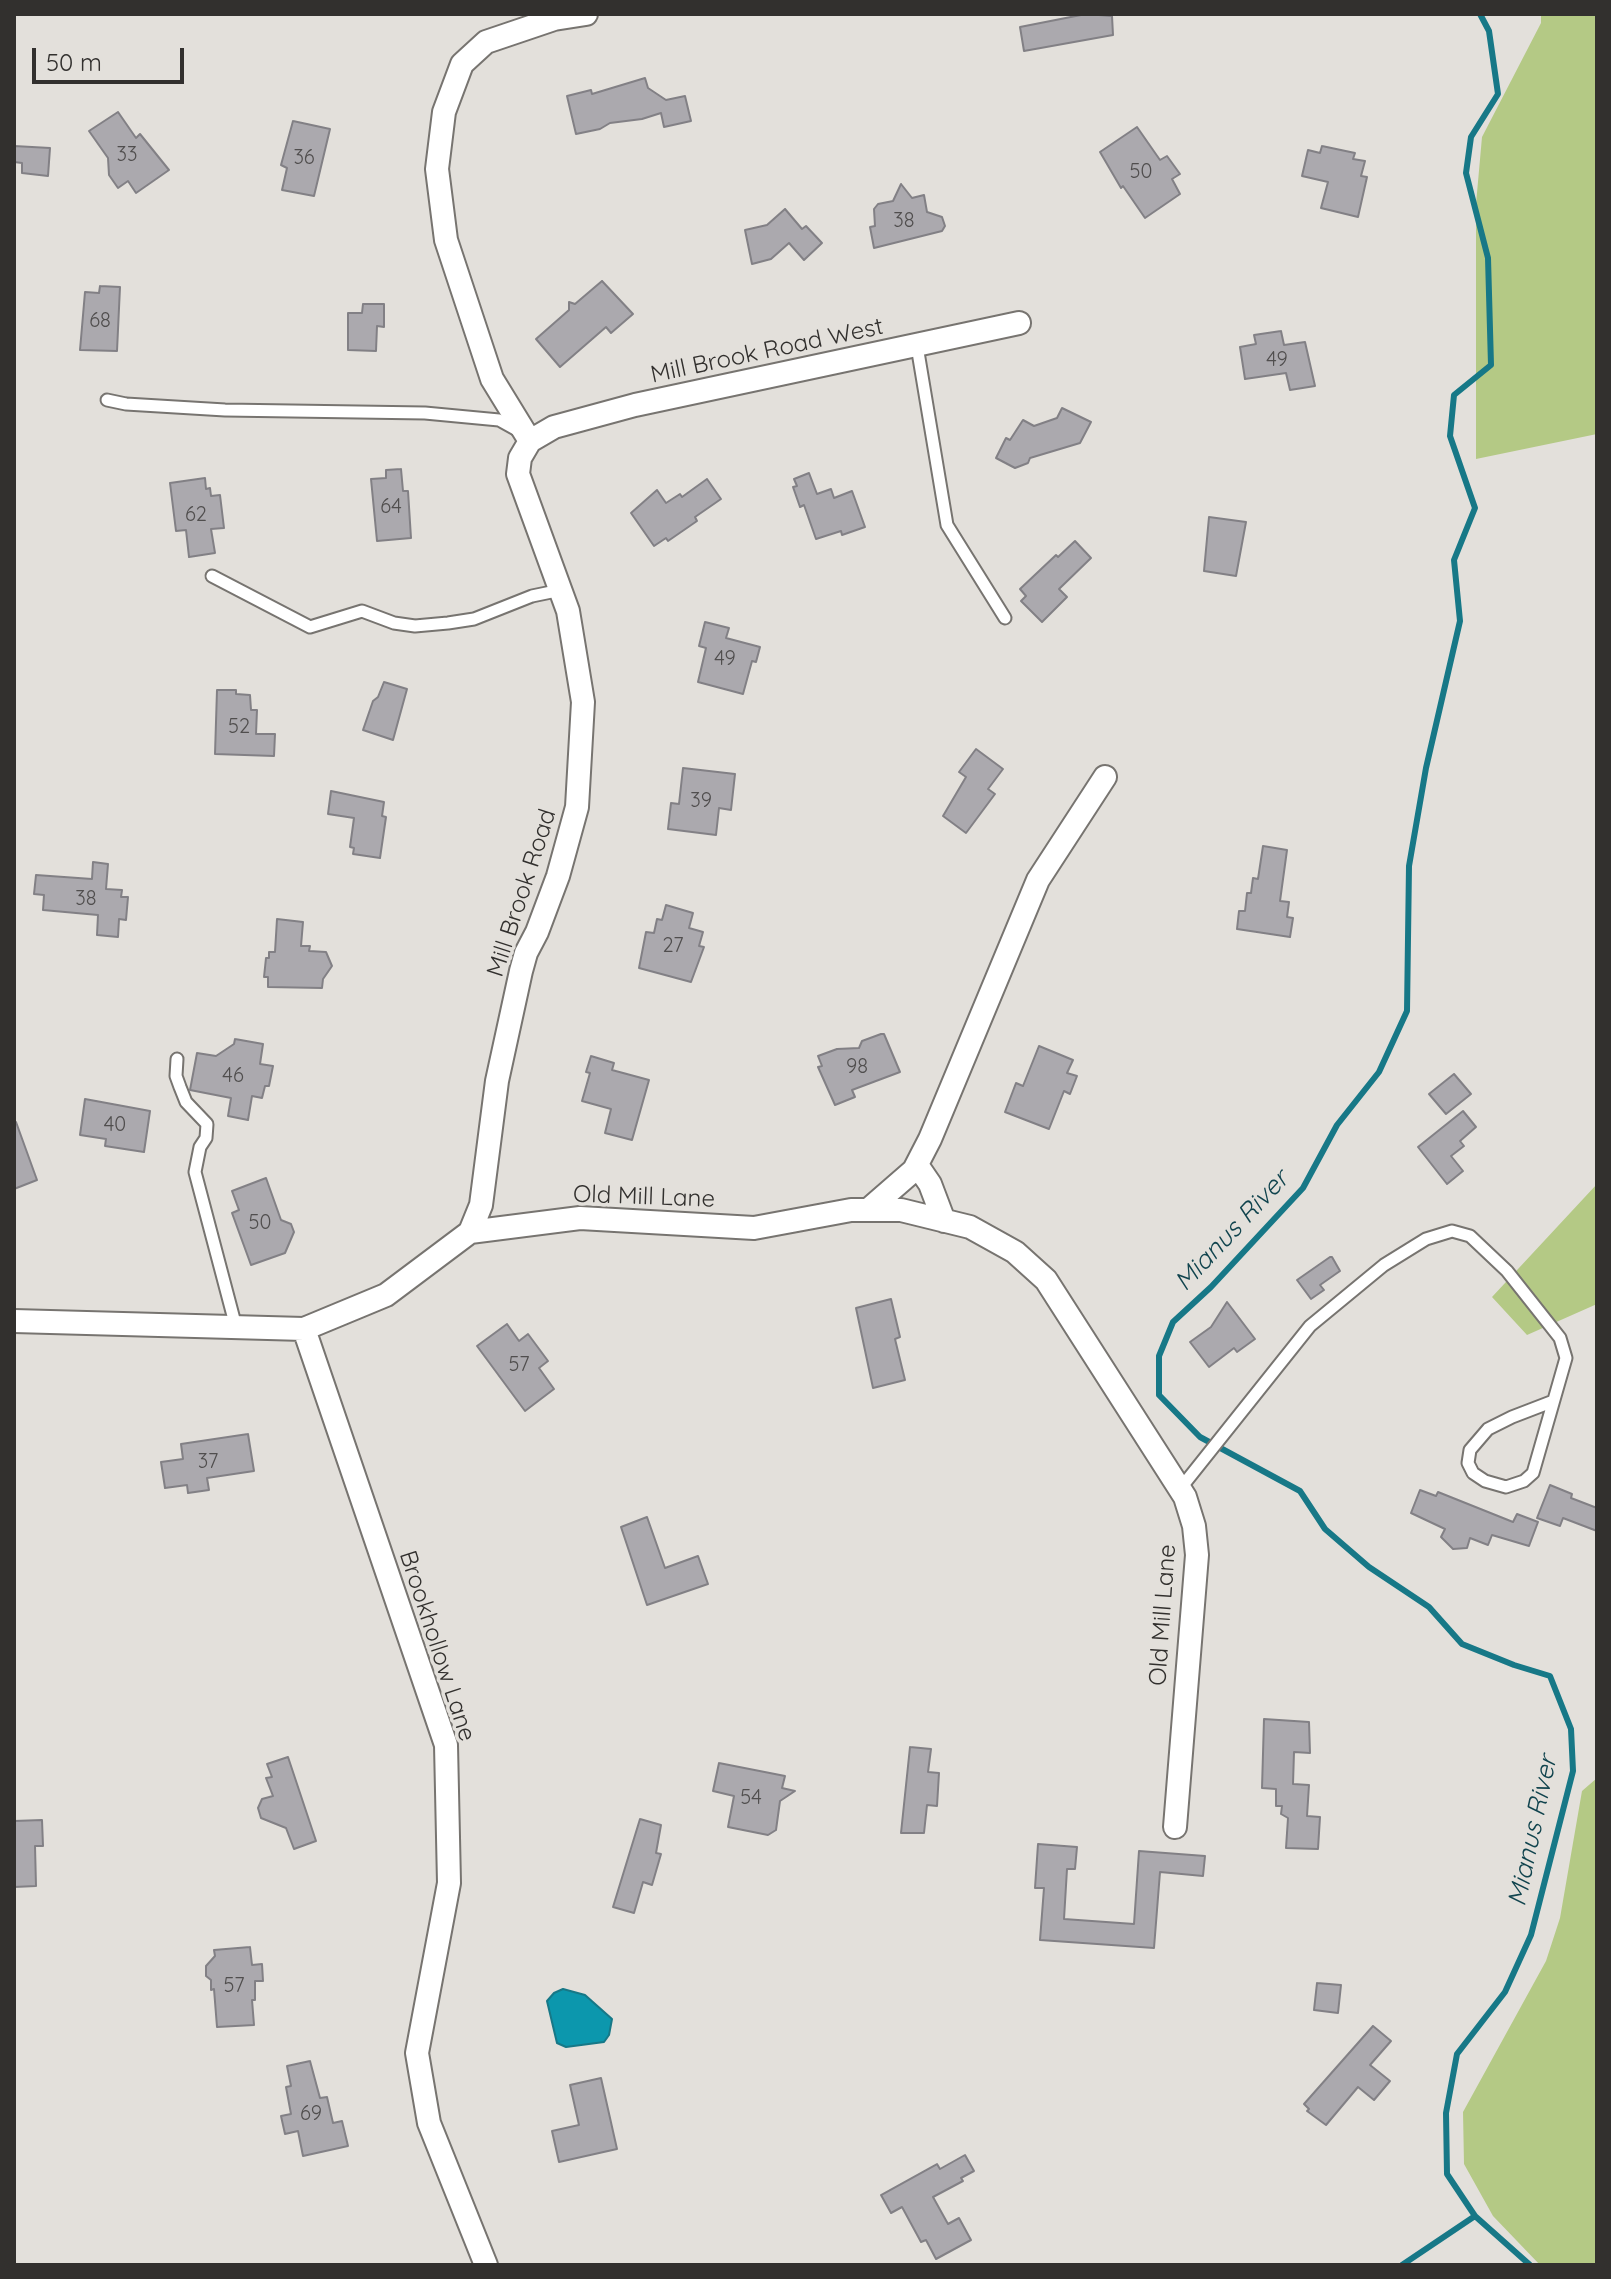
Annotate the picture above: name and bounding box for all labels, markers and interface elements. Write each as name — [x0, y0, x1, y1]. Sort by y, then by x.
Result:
scale bar — [36, 32, 188, 82]
text: 50 m — [46, 47, 102, 77]
house number: 33 — [117, 143, 137, 167]
house number: 36 — [293, 146, 315, 170]
house number: 50 — [1130, 160, 1152, 184]
house number: 38 — [893, 209, 915, 233]
house number: 68 — [89, 309, 111, 333]
street label: Mill Brook Road West — [648, 312, 886, 390]
house number: 49 — [1266, 348, 1288, 372]
house number: 64 — [380, 495, 402, 519]
house number: 62 — [185, 503, 207, 527]
house number: 49 — [714, 647, 736, 671]
house number: 52 — [228, 715, 250, 739]
house number: 39 — [690, 789, 712, 813]
street label: Mill Brook Road — [481, 805, 563, 981]
house number: 38 — [75, 887, 97, 911]
house number: 27 — [663, 934, 683, 958]
house number: 98 — [846, 1055, 868, 1079]
house number: 46 — [222, 1064, 244, 1088]
house number: 40 — [104, 1113, 126, 1137]
water label: Mianus River — [1168, 1164, 1296, 1298]
street label: Old Mill Lane — [573, 1180, 715, 1214]
house number: 50 — [249, 1211, 271, 1235]
house number: 57 — [508, 1353, 530, 1377]
house number: 37 — [198, 1450, 218, 1474]
street label: Old Mill Lane — [1144, 1543, 1182, 1687]
street label: Brookhollow Lane — [393, 1547, 481, 1745]
water label: Mianus River — [1502, 1753, 1564, 1909]
house number: 54 — [740, 1786, 762, 1810]
house number: 57 — [223, 1974, 245, 1998]
house number: 69 — [300, 2102, 322, 2126]

